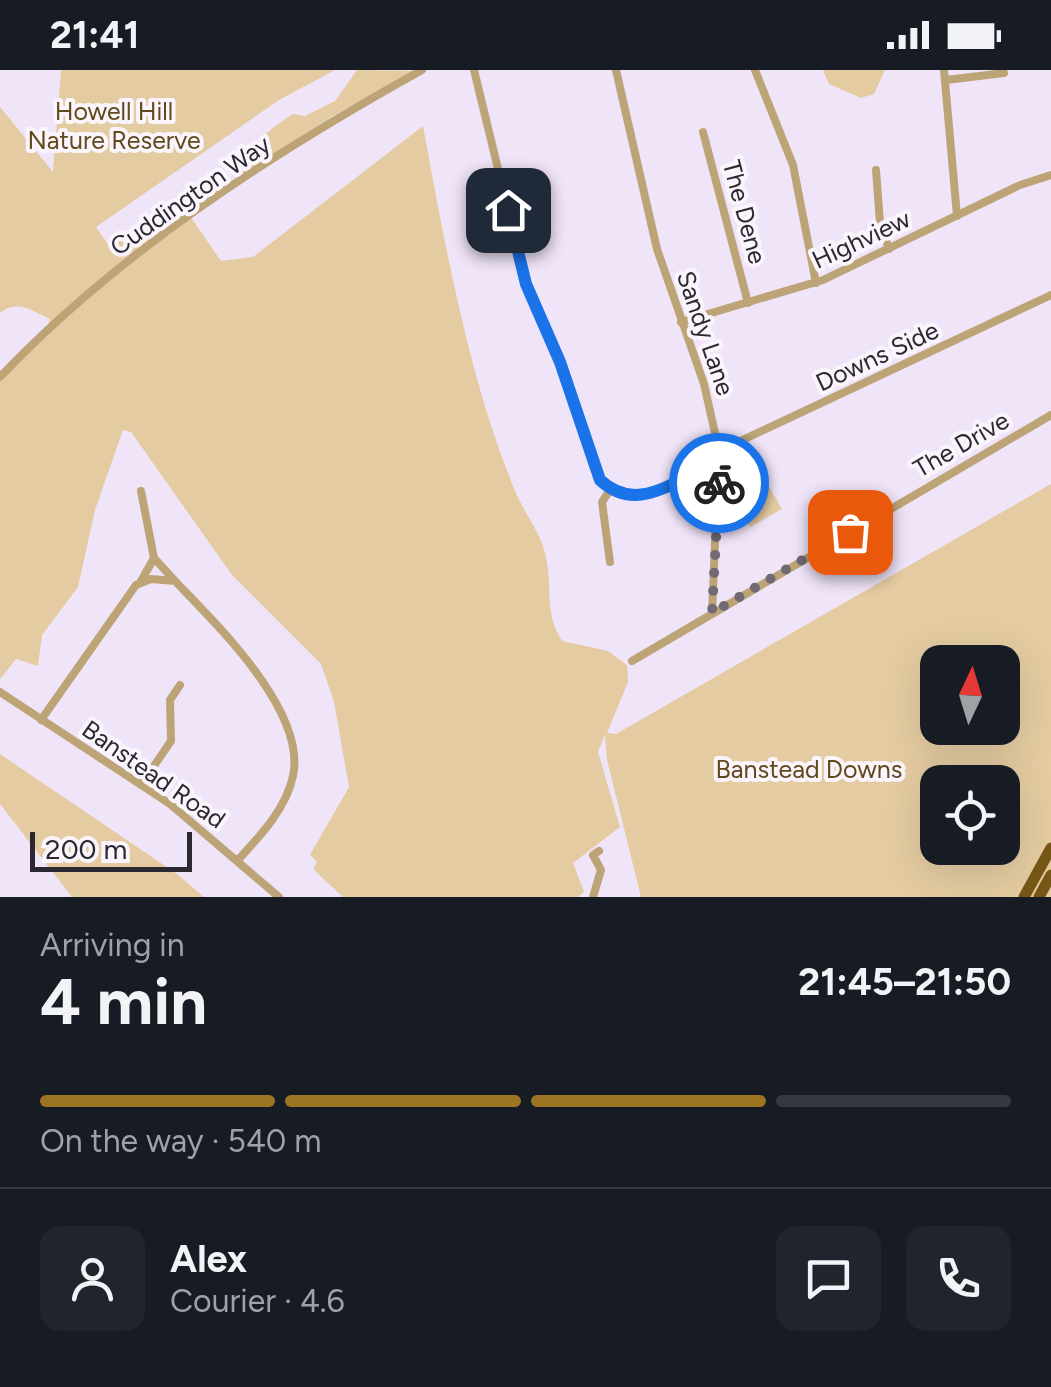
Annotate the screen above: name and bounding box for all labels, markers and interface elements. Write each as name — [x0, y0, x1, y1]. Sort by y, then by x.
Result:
text: 21:41 — [50, 12, 140, 58]
park label: Howell Hill Nature Reserve — [27, 96, 201, 155]
street label: Cuddington Way — [104, 129, 276, 261]
street label: The Dene — [717, 157, 773, 267]
pin — [466, 168, 551, 253]
icon: home — [481, 183, 536, 238]
street label: Highview — [807, 203, 915, 275]
street label: Sandy Lane — [671, 267, 741, 399]
street label: Downs Side — [811, 314, 943, 398]
street label: The Drive — [908, 405, 1014, 483]
courier — [669, 433, 769, 533]
icon: bike — [692, 456, 747, 511]
pin — [808, 490, 893, 575]
icon: bag — [823, 505, 878, 560]
north arrow — [920, 645, 1020, 745]
map controls — [920, 645, 1020, 865]
street label: Banstead Road — [77, 714, 231, 834]
park label: Banstead Downs — [716, 754, 902, 784]
button: locate — [920, 765, 1020, 865]
scale bar — [30, 827, 192, 871]
text: 200 m — [45, 832, 127, 866]
text: Arriving in — [40, 926, 185, 964]
text: 21:45–21:50 — [798, 959, 1011, 1005]
text: 4 min — [40, 962, 207, 1040]
text: On the way · 540 m — [40, 1122, 321, 1160]
button: person — [40, 1226, 145, 1331]
button: chat — [776, 1226, 881, 1331]
button: phone — [906, 1226, 1011, 1331]
text: Alex — [170, 1236, 247, 1282]
text: Courier · 4.6 — [170, 1282, 345, 1320]

